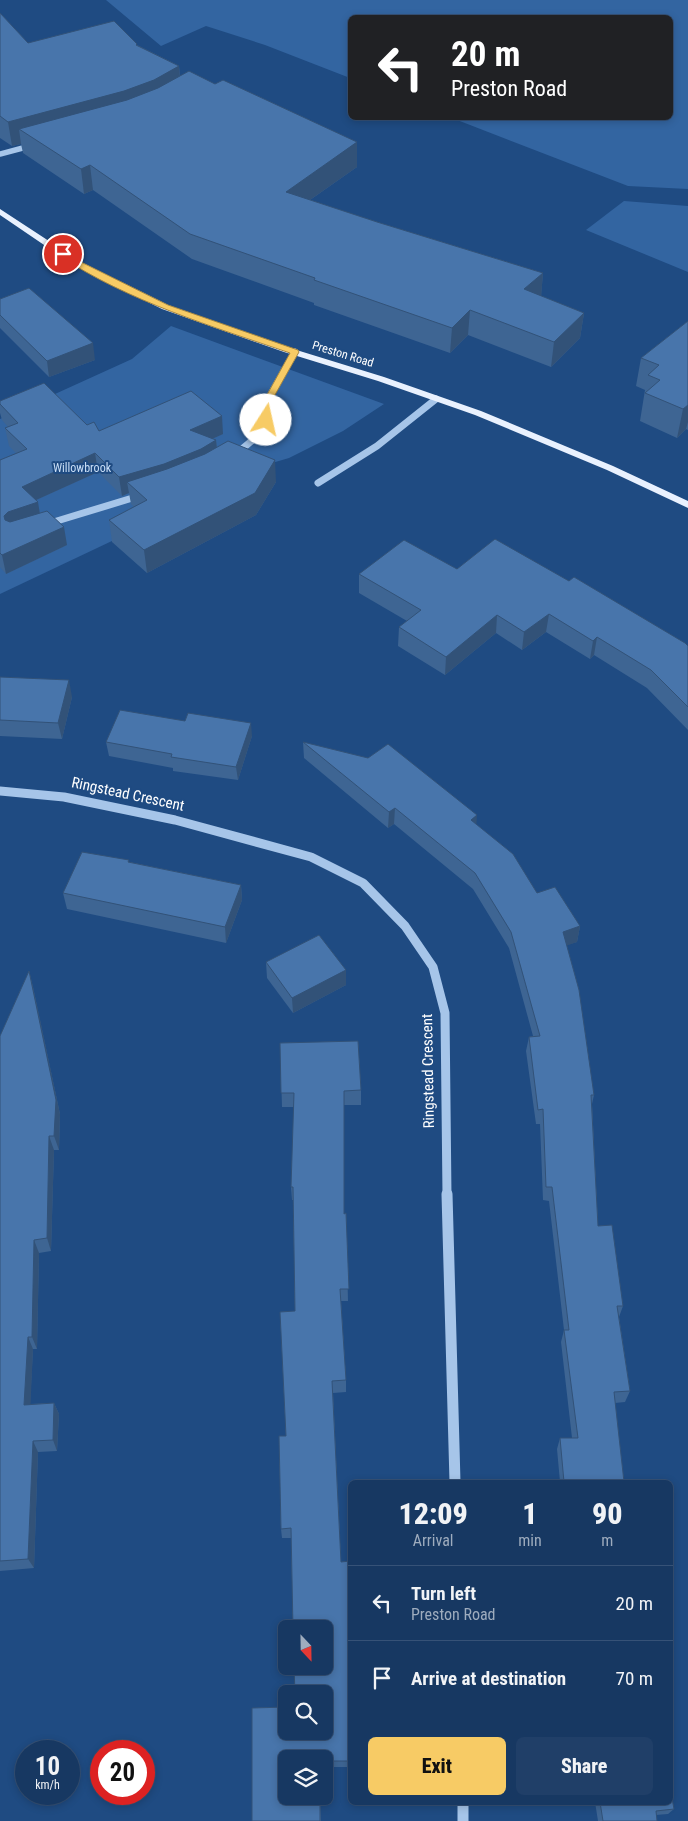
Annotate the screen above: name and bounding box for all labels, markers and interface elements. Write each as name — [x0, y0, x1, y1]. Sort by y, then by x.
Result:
text: 20 m — [451, 34, 520, 75]
icon: left — [368, 35, 433, 100]
text: Preston Road — [451, 76, 567, 101]
pin — [42, 233, 84, 275]
icon: arrive — [49, 240, 77, 268]
street label: Preston Road — [311, 338, 375, 370]
position arrow — [239, 393, 291, 445]
park label: Willowbrook — [53, 461, 112, 475]
street label: Ringstead Crescent — [70, 773, 186, 815]
street label: Ringstead Crescent — [418, 1013, 438, 1129]
text: 12:09 — [398, 1496, 468, 1531]
text: 1 — [522, 1496, 538, 1531]
text: 90 — [592, 1496, 623, 1531]
text: Arrival — [413, 1531, 453, 1550]
text: min — [518, 1531, 542, 1550]
text: m — [601, 1531, 613, 1550]
text: Turn left — [411, 1582, 476, 1605]
icon: left — [368, 1589, 396, 1617]
text: 20 m — [616, 1592, 653, 1615]
text: Preston Road — [411, 1605, 496, 1624]
north arrow — [278, 1620, 332, 1675]
map controls — [278, 1620, 333, 1805]
icon: arrive — [368, 1664, 396, 1692]
text: Arrive at destination — [411, 1667, 566, 1690]
text: 70 m — [616, 1667, 653, 1690]
button: search — [278, 1685, 333, 1740]
button: Exit — [368, 1737, 506, 1795]
button: Share — [516, 1737, 653, 1795]
speed limit sign: 20 — [90, 1740, 155, 1805]
button: layers — [278, 1750, 333, 1805]
text: 10 — [35, 1752, 60, 1781]
text: km/h — [35, 1778, 60, 1792]

